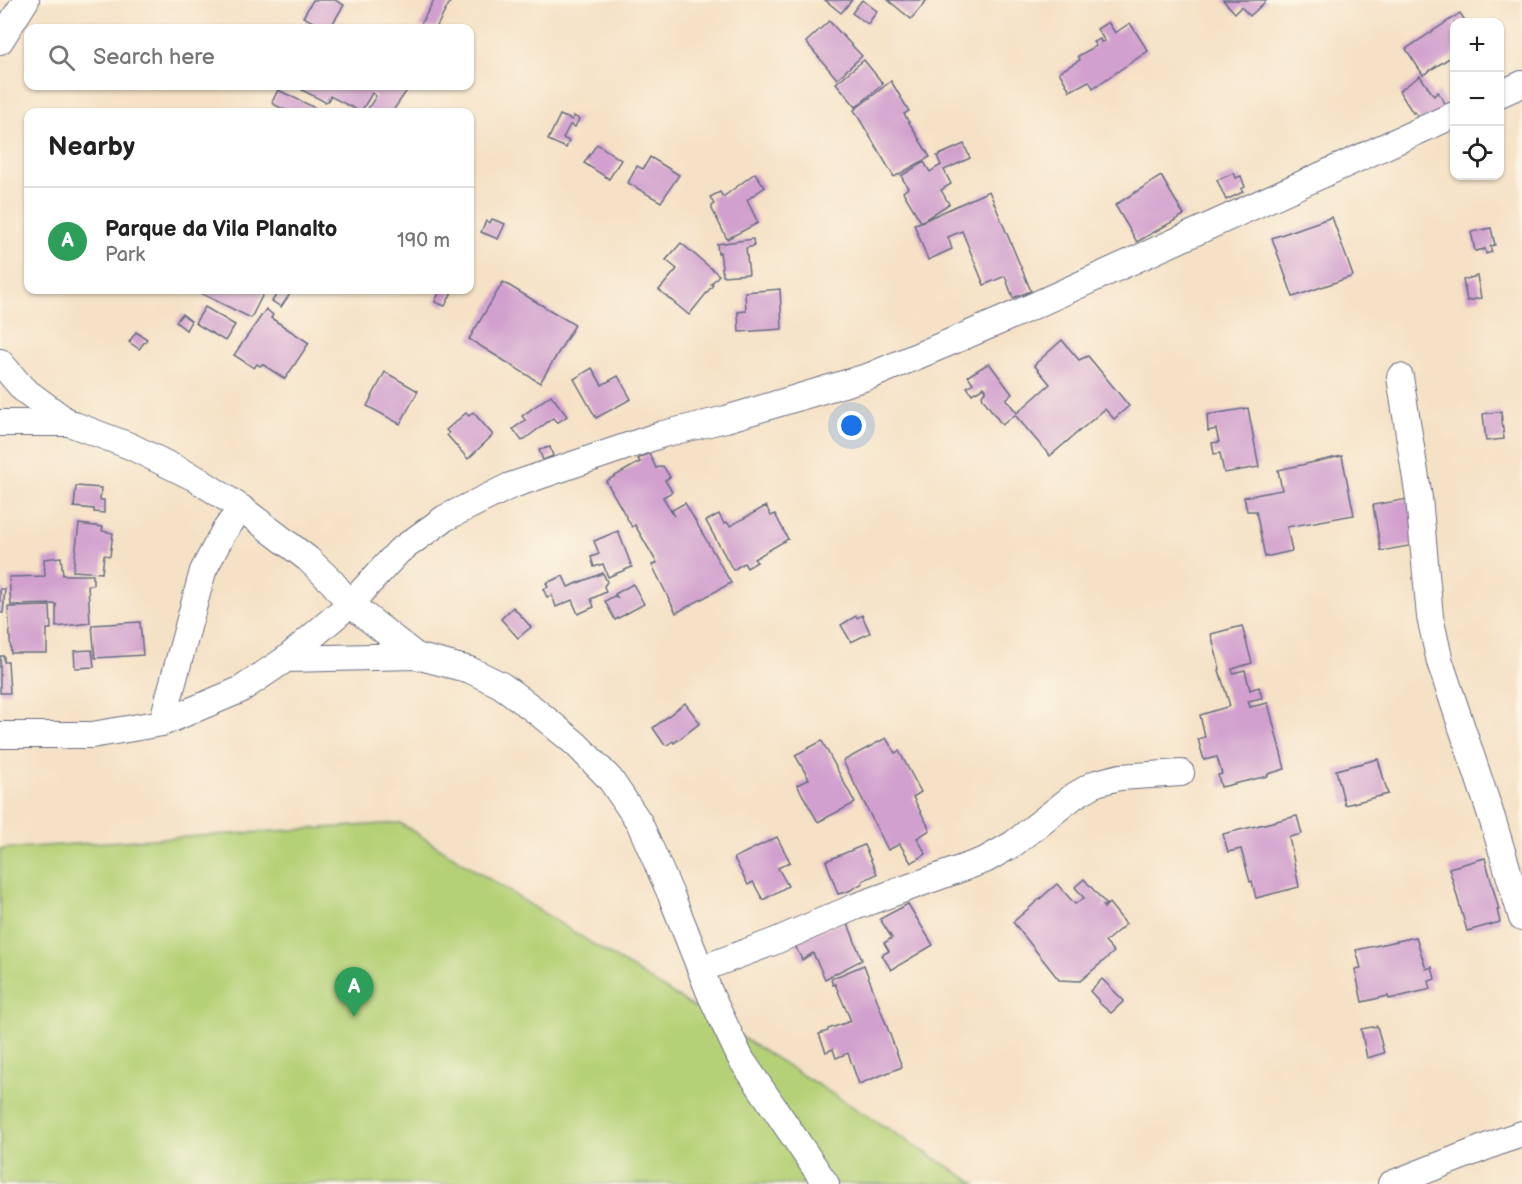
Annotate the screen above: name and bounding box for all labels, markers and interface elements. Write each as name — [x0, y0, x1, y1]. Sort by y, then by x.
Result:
map controls — [1450, 18, 1504, 180]
button: + — [1450, 18, 1504, 72]
search box — [24, 24, 474, 90]
icon: search — [45, 41, 78, 74]
text: Search here — [93, 44, 215, 71]
button: − — [1450, 72, 1504, 126]
button: locate — [1450, 126, 1504, 180]
text: Nearby — [48, 132, 135, 163]
text: Parque da Vila Planalto — [105, 216, 337, 243]
text: A — [61, 229, 74, 253]
text: 190 m — [397, 229, 450, 253]
text: Park — [105, 243, 145, 267]
your location — [837, 411, 866, 440]
pin: A — [334, 968, 374, 1017]

